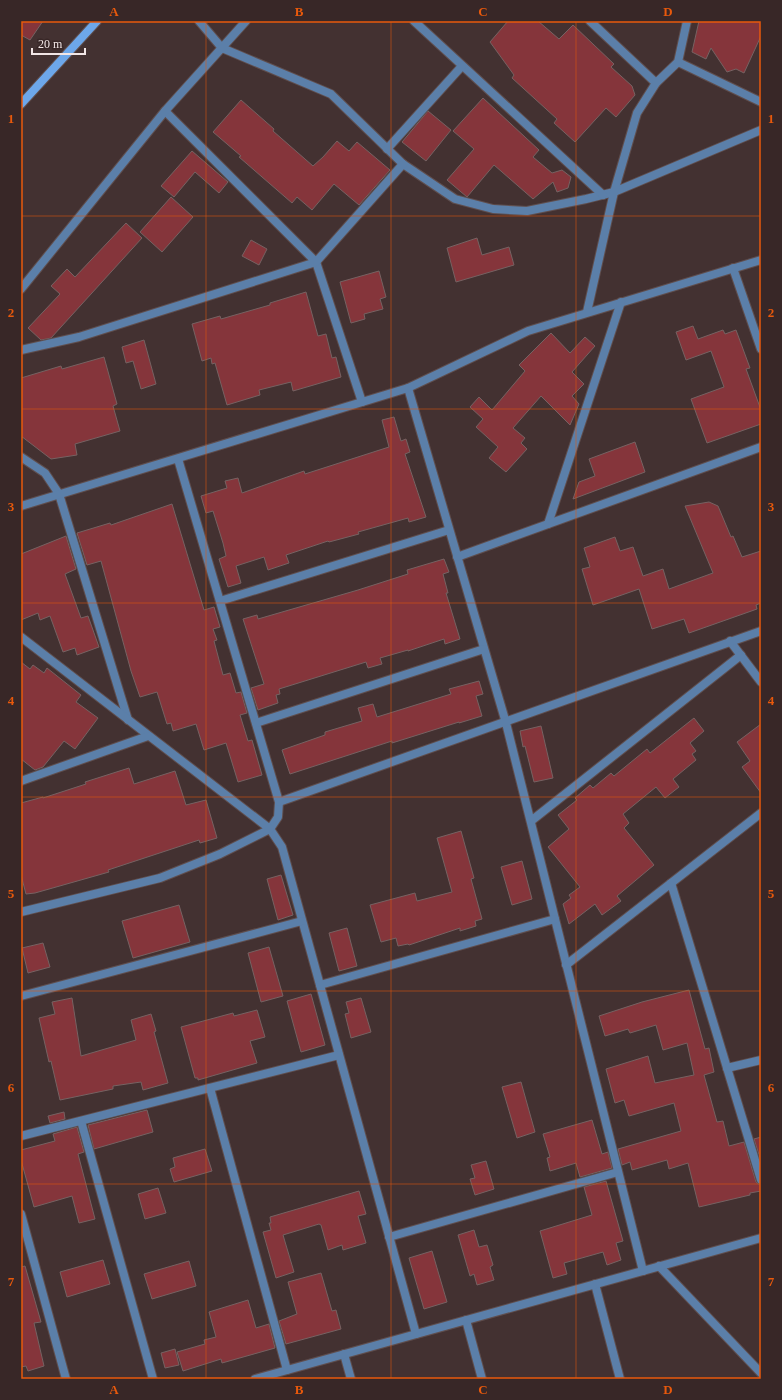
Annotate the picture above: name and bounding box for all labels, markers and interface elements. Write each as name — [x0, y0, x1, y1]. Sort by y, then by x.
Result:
text: A — [109, 4, 119, 19]
text: B — [295, 4, 304, 19]
text: C — [478, 4, 488, 19]
text: D — [663, 4, 673, 19]
scale bar — [32, 30, 85, 56]
text: 20 m — [38, 37, 63, 51]
text: 1 — [8, 111, 14, 126]
text: 1 — [768, 111, 774, 126]
text: 2 — [8, 305, 14, 320]
text: 2 — [768, 305, 774, 320]
text: 3 — [8, 499, 15, 514]
text: 3 — [768, 499, 775, 514]
text: 4 — [8, 693, 15, 708]
text: 4 — [768, 693, 775, 708]
text: 5 — [8, 886, 15, 901]
text: 5 — [768, 886, 775, 901]
text: 6 — [8, 1080, 15, 1095]
text: 6 — [768, 1080, 775, 1095]
text: 7 — [8, 1274, 15, 1289]
text: 7 — [768, 1274, 775, 1289]
text: A — [109, 1382, 119, 1397]
text: B — [295, 1382, 304, 1397]
text: C — [478, 1382, 488, 1397]
text: D — [663, 1382, 673, 1397]

